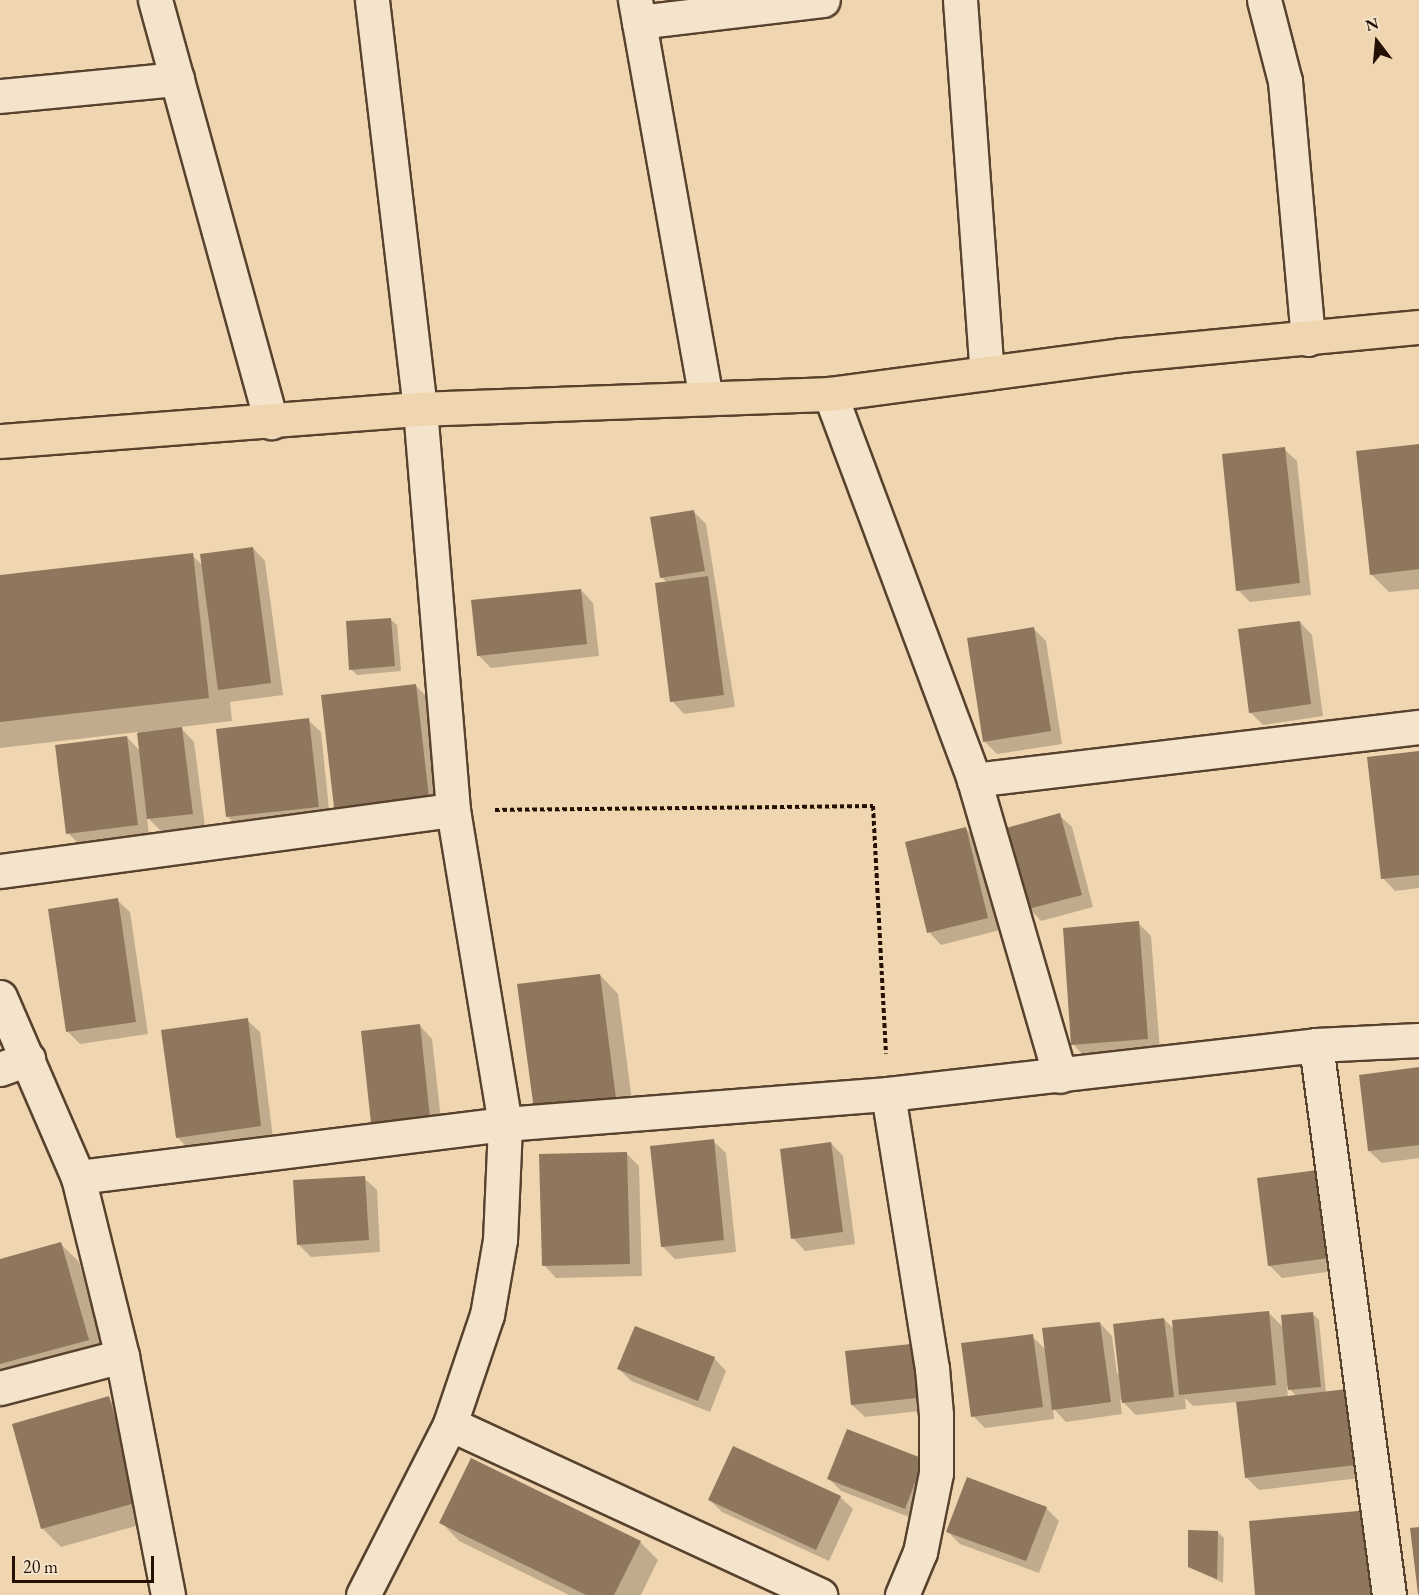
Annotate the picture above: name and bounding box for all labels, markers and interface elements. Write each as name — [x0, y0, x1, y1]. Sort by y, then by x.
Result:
north arrow — [1347, 12, 1407, 72]
text: N — [1363, 12, 1381, 36]
scale bar — [15, 1544, 158, 1582]
text: 20 m — [23, 1555, 58, 1578]

